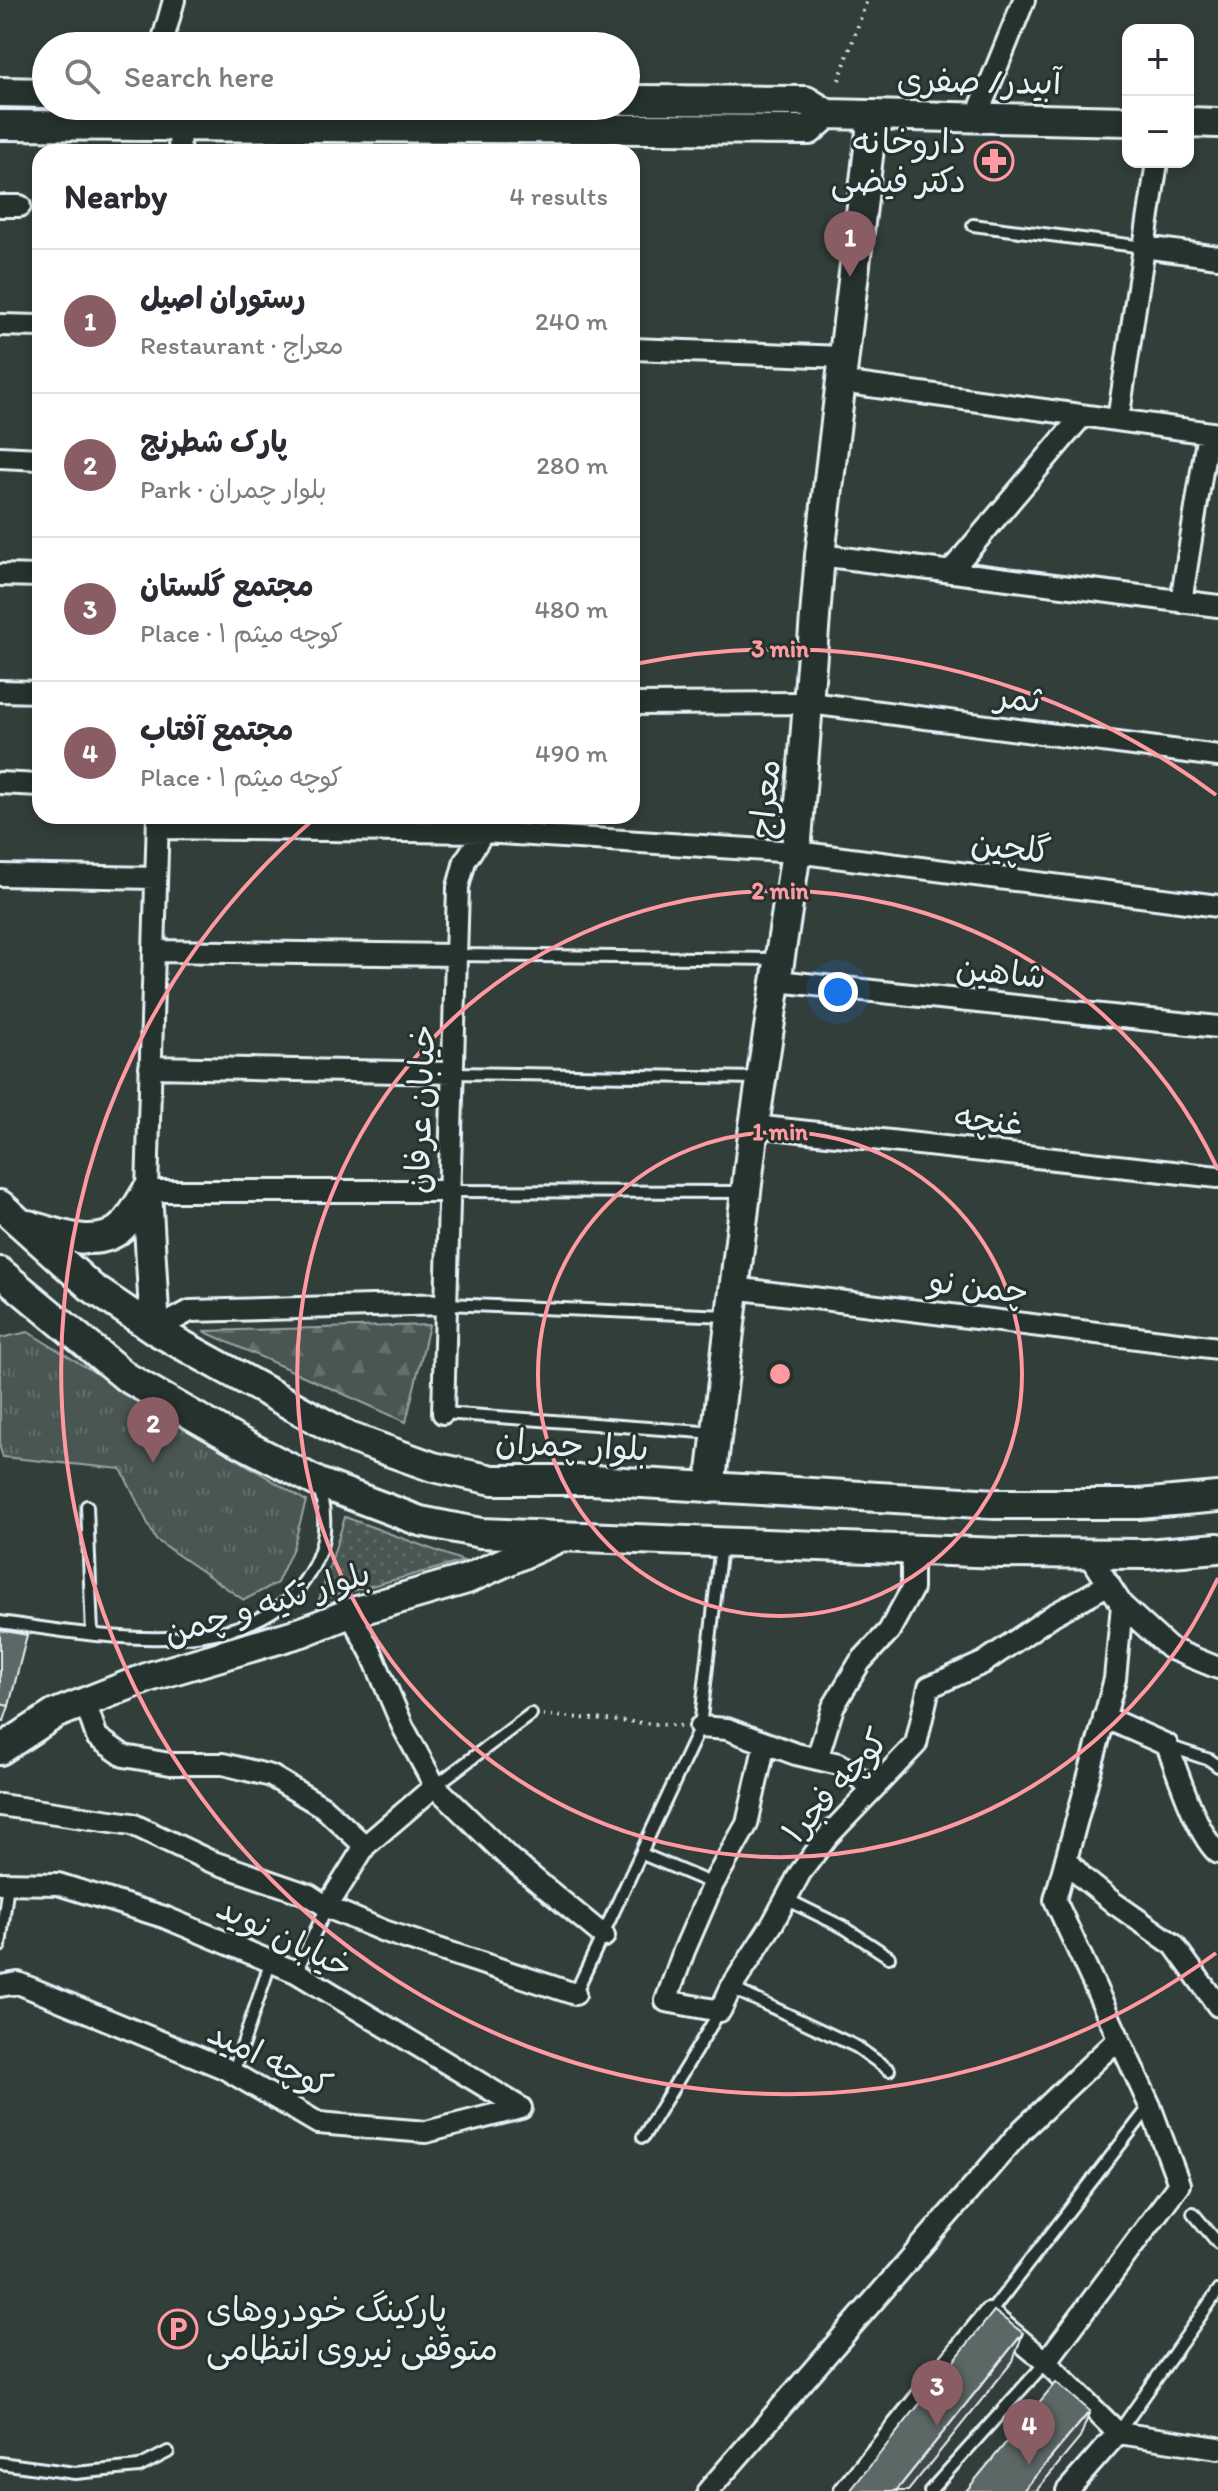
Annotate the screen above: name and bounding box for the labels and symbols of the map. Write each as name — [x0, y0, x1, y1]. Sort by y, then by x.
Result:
street label: آبیدر/ صفری — [896, 59, 1063, 103]
place label: داروخانه دکتر فیضی — [830, 121, 966, 202]
pharmacy icon: داروخانه دکتر فیضی — [973, 140, 1015, 182]
pin: 1 — [824, 211, 876, 277]
text: 3 min — [751, 634, 809, 663]
street label: ثمر — [990, 675, 1044, 721]
street label: معراج — [741, 758, 791, 841]
street label: گلچین — [969, 822, 1053, 872]
text: 2 min — [751, 876, 809, 905]
street label: شاهین — [954, 947, 1048, 997]
your location — [818, 972, 858, 1012]
street label: خیابان عرفان — [397, 1024, 443, 1194]
street label: غنچه — [953, 1096, 1025, 1144]
text: 1 min — [752, 1117, 808, 1146]
street label: چمن نو — [924, 1259, 1031, 1312]
centre of rings — [766, 1360, 794, 1388]
pin: 2 — [127, 1397, 179, 1463]
street label: بلوار چمران — [494, 1421, 650, 1469]
street label: بلوار تکیه و چمن — [159, 1552, 375, 1654]
street label: کوچه فجر۱ — [773, 1720, 897, 1852]
street label: خیابان نوید — [210, 1886, 360, 1988]
street label: کوچه امید — [201, 2011, 339, 2107]
place label: پارکینگ خودروهای متوقفی نیروی انتظامی — [206, 2289, 498, 2370]
parking icon: پارکینگ خودروهای متوقفی نیروی انتظامی — [157, 2308, 199, 2350]
pin: 3 — [911, 2360, 963, 2426]
pin: 4 — [1003, 2399, 1055, 2465]

